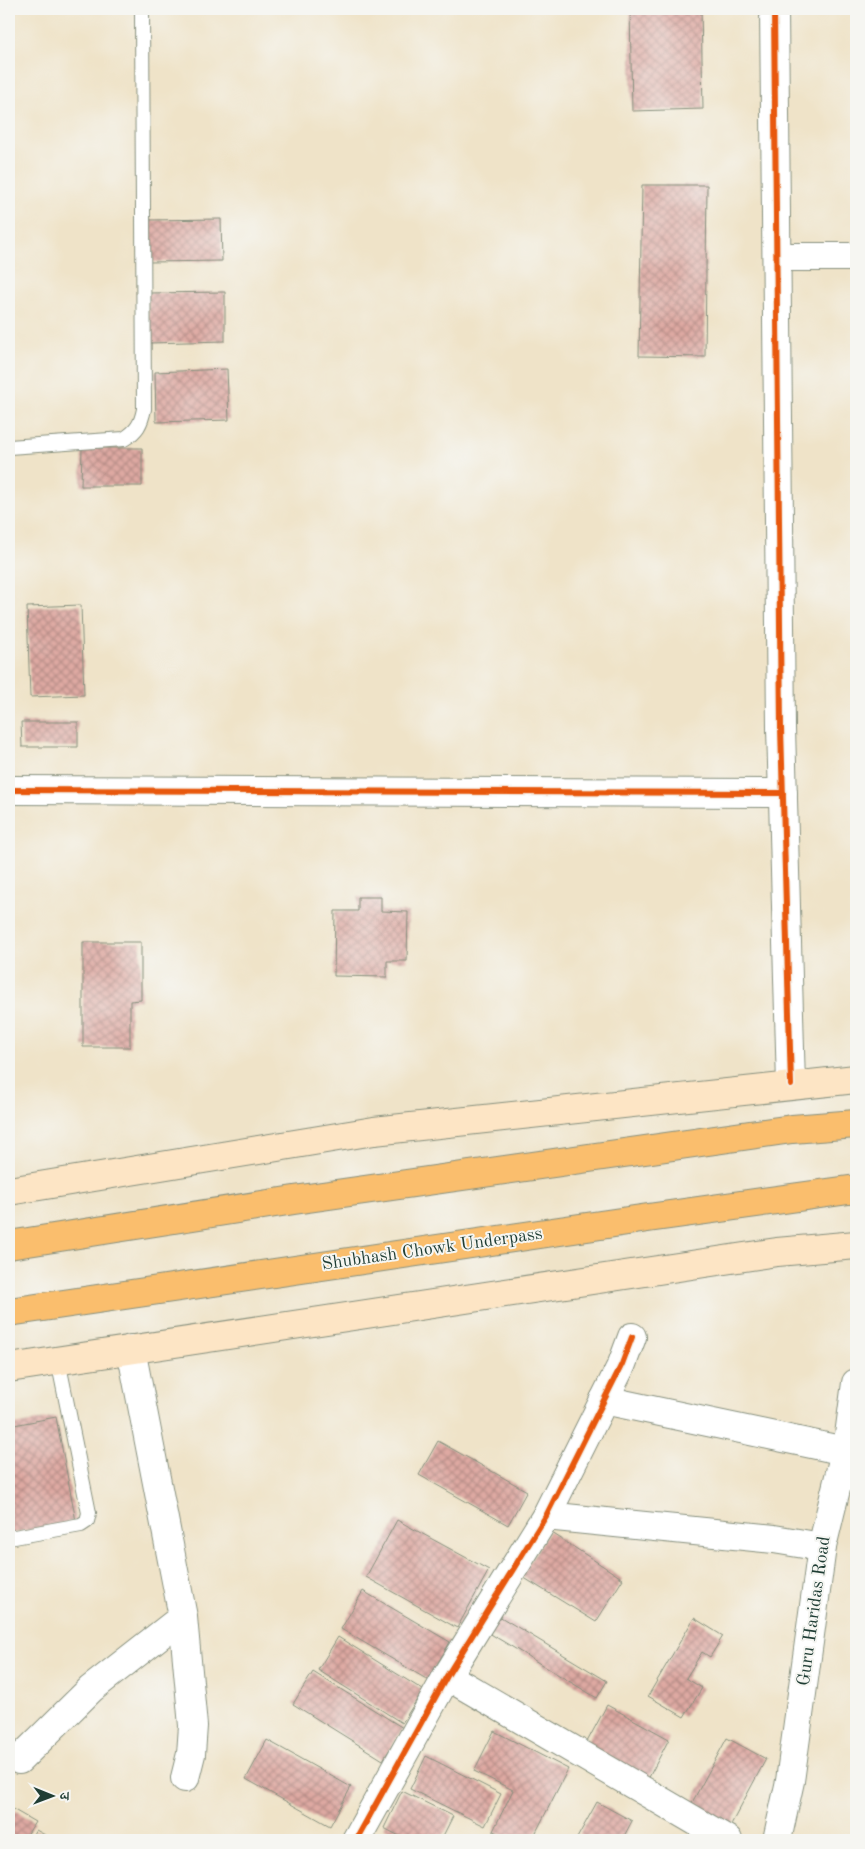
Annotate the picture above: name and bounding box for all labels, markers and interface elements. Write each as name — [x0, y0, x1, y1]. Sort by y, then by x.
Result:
street label: Shubhash Chowk Underpass — [321, 1225, 544, 1273]
street label: Guru Haridas Road — [795, 1535, 833, 1687]
north arrow — [28, 1772, 78, 1822]
text: उ — [57, 1792, 71, 1801]

